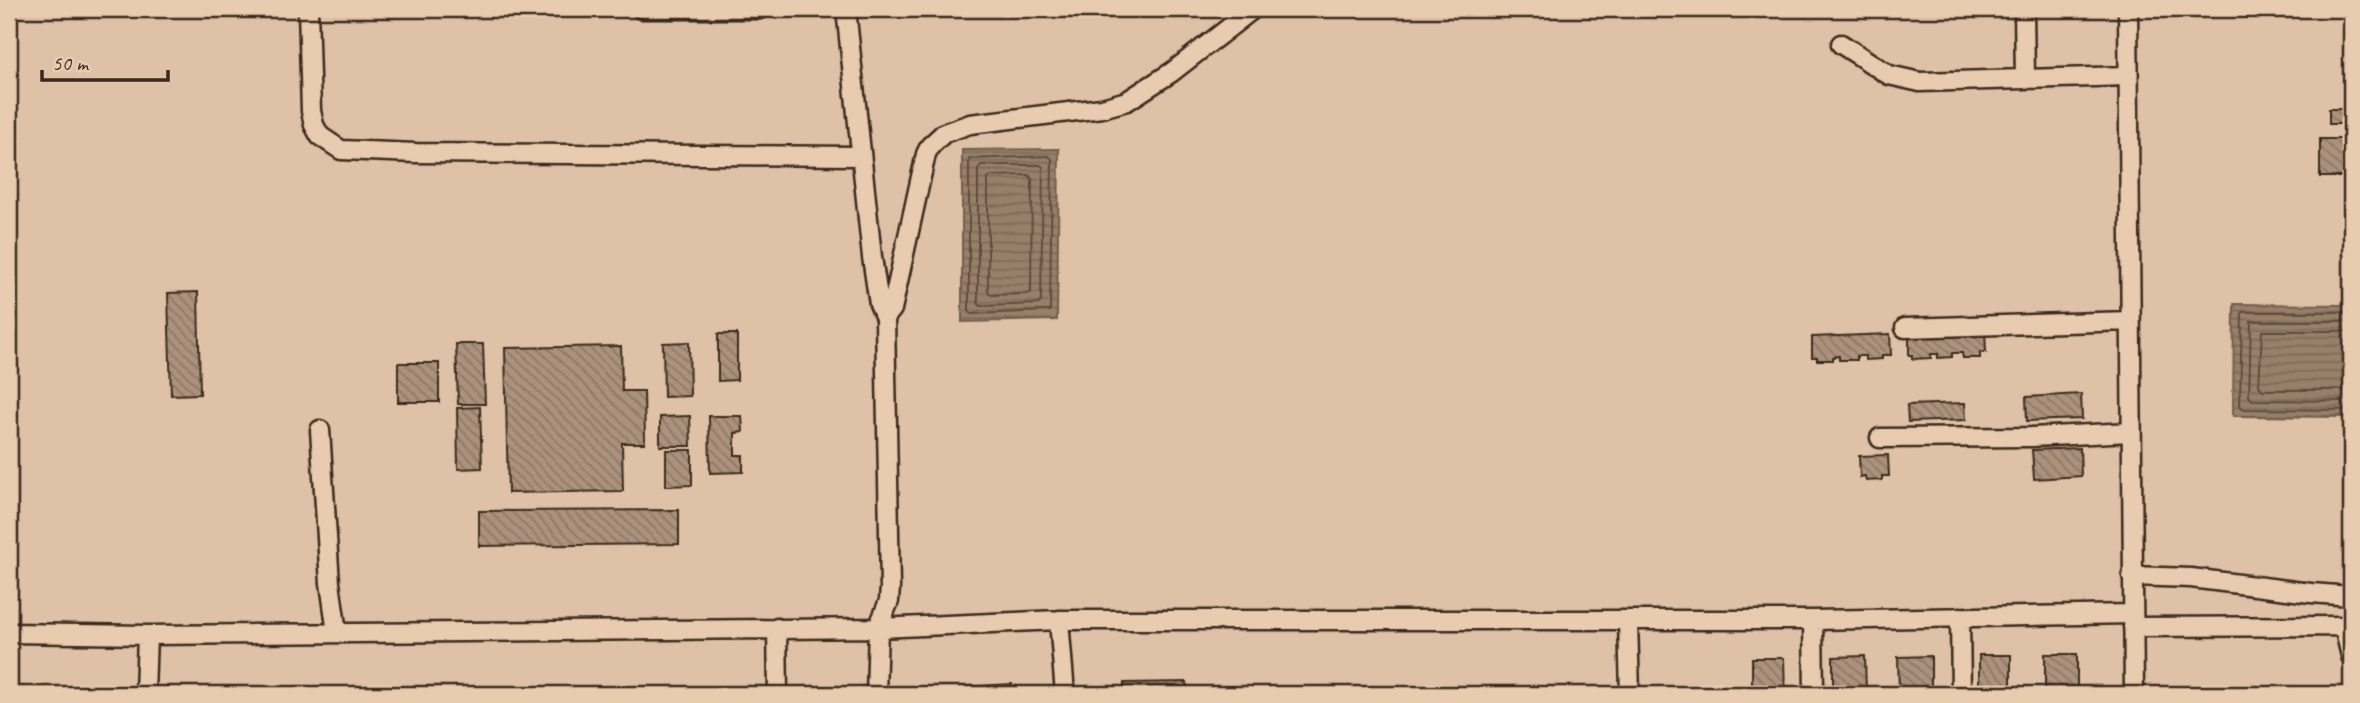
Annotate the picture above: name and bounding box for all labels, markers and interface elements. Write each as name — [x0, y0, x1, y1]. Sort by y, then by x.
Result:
scale bar — [42, 38, 168, 82]
text: 50 m — [52, 50, 90, 76]

